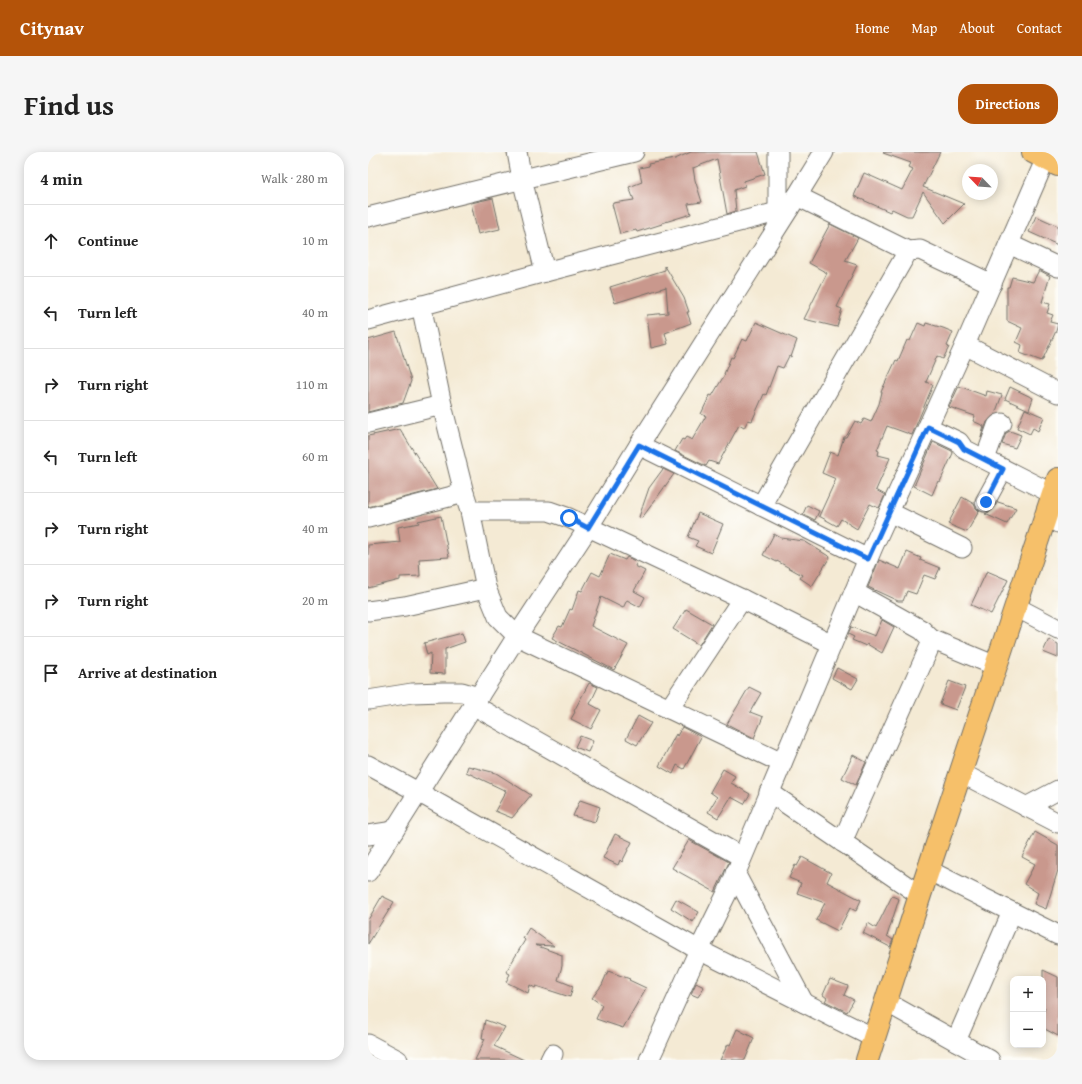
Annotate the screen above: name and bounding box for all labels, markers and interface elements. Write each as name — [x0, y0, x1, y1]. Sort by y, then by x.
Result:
text: Citynav — [20, 14, 84, 42]
text: Home — [855, 18, 890, 38]
text: Map — [912, 18, 937, 38]
text: About — [959, 18, 995, 38]
text: Contact — [1017, 18, 1062, 38]
text: Find us — [24, 84, 114, 125]
button: Directions — [958, 84, 1058, 124]
north arrow — [962, 164, 998, 200]
text: 4 min — [40, 166, 82, 191]
text: Walk · 280 m — [261, 169, 328, 188]
icon: ahead — [40, 230, 62, 252]
text: Continue — [78, 230, 139, 251]
text: 10 m — [302, 231, 328, 250]
icon: left — [40, 302, 62, 324]
text: Turn left — [78, 302, 137, 323]
text: 40 m — [302, 303, 328, 322]
icon: right — [40, 374, 62, 396]
text: Turn right — [78, 374, 149, 395]
text: 110 m — [296, 375, 328, 394]
icon: left — [40, 446, 62, 468]
text: Turn left — [78, 446, 137, 467]
text: 60 m — [302, 447, 328, 466]
route end — [977, 493, 995, 511]
route start — [560, 509, 578, 527]
icon: right — [40, 518, 62, 540]
text: Turn right — [78, 518, 149, 539]
text: 40 m — [302, 519, 328, 538]
icon: right — [40, 590, 62, 612]
text: Turn right — [78, 590, 149, 611]
text: 20 m — [302, 591, 328, 610]
icon: arrive — [40, 662, 62, 684]
text: Arrive at destination — [78, 662, 217, 683]
map controls — [1010, 976, 1046, 1048]
button: + — [1010, 976, 1046, 1012]
button: − — [1010, 1012, 1046, 1048]

